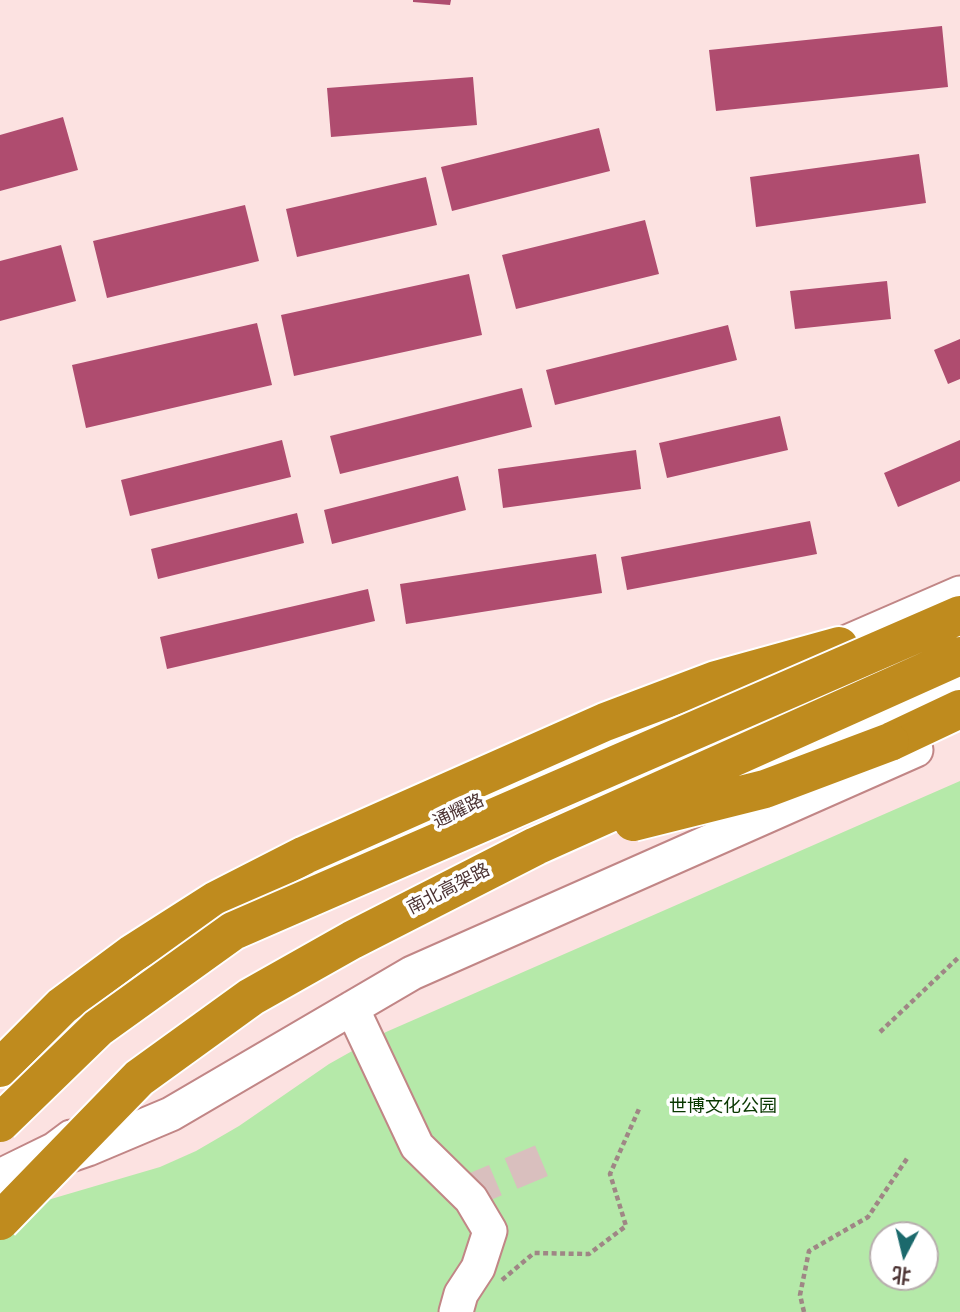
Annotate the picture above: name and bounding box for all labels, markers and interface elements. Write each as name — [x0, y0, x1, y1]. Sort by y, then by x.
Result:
street label: 通耀路 — [430, 790, 488, 834]
street label: 南北高架路 — [404, 860, 494, 920]
park label: 世博文化公园 — [669, 1097, 777, 1119]
north arrow — [869, 1221, 939, 1291]
text: 北 — [891, 1261, 913, 1289]

